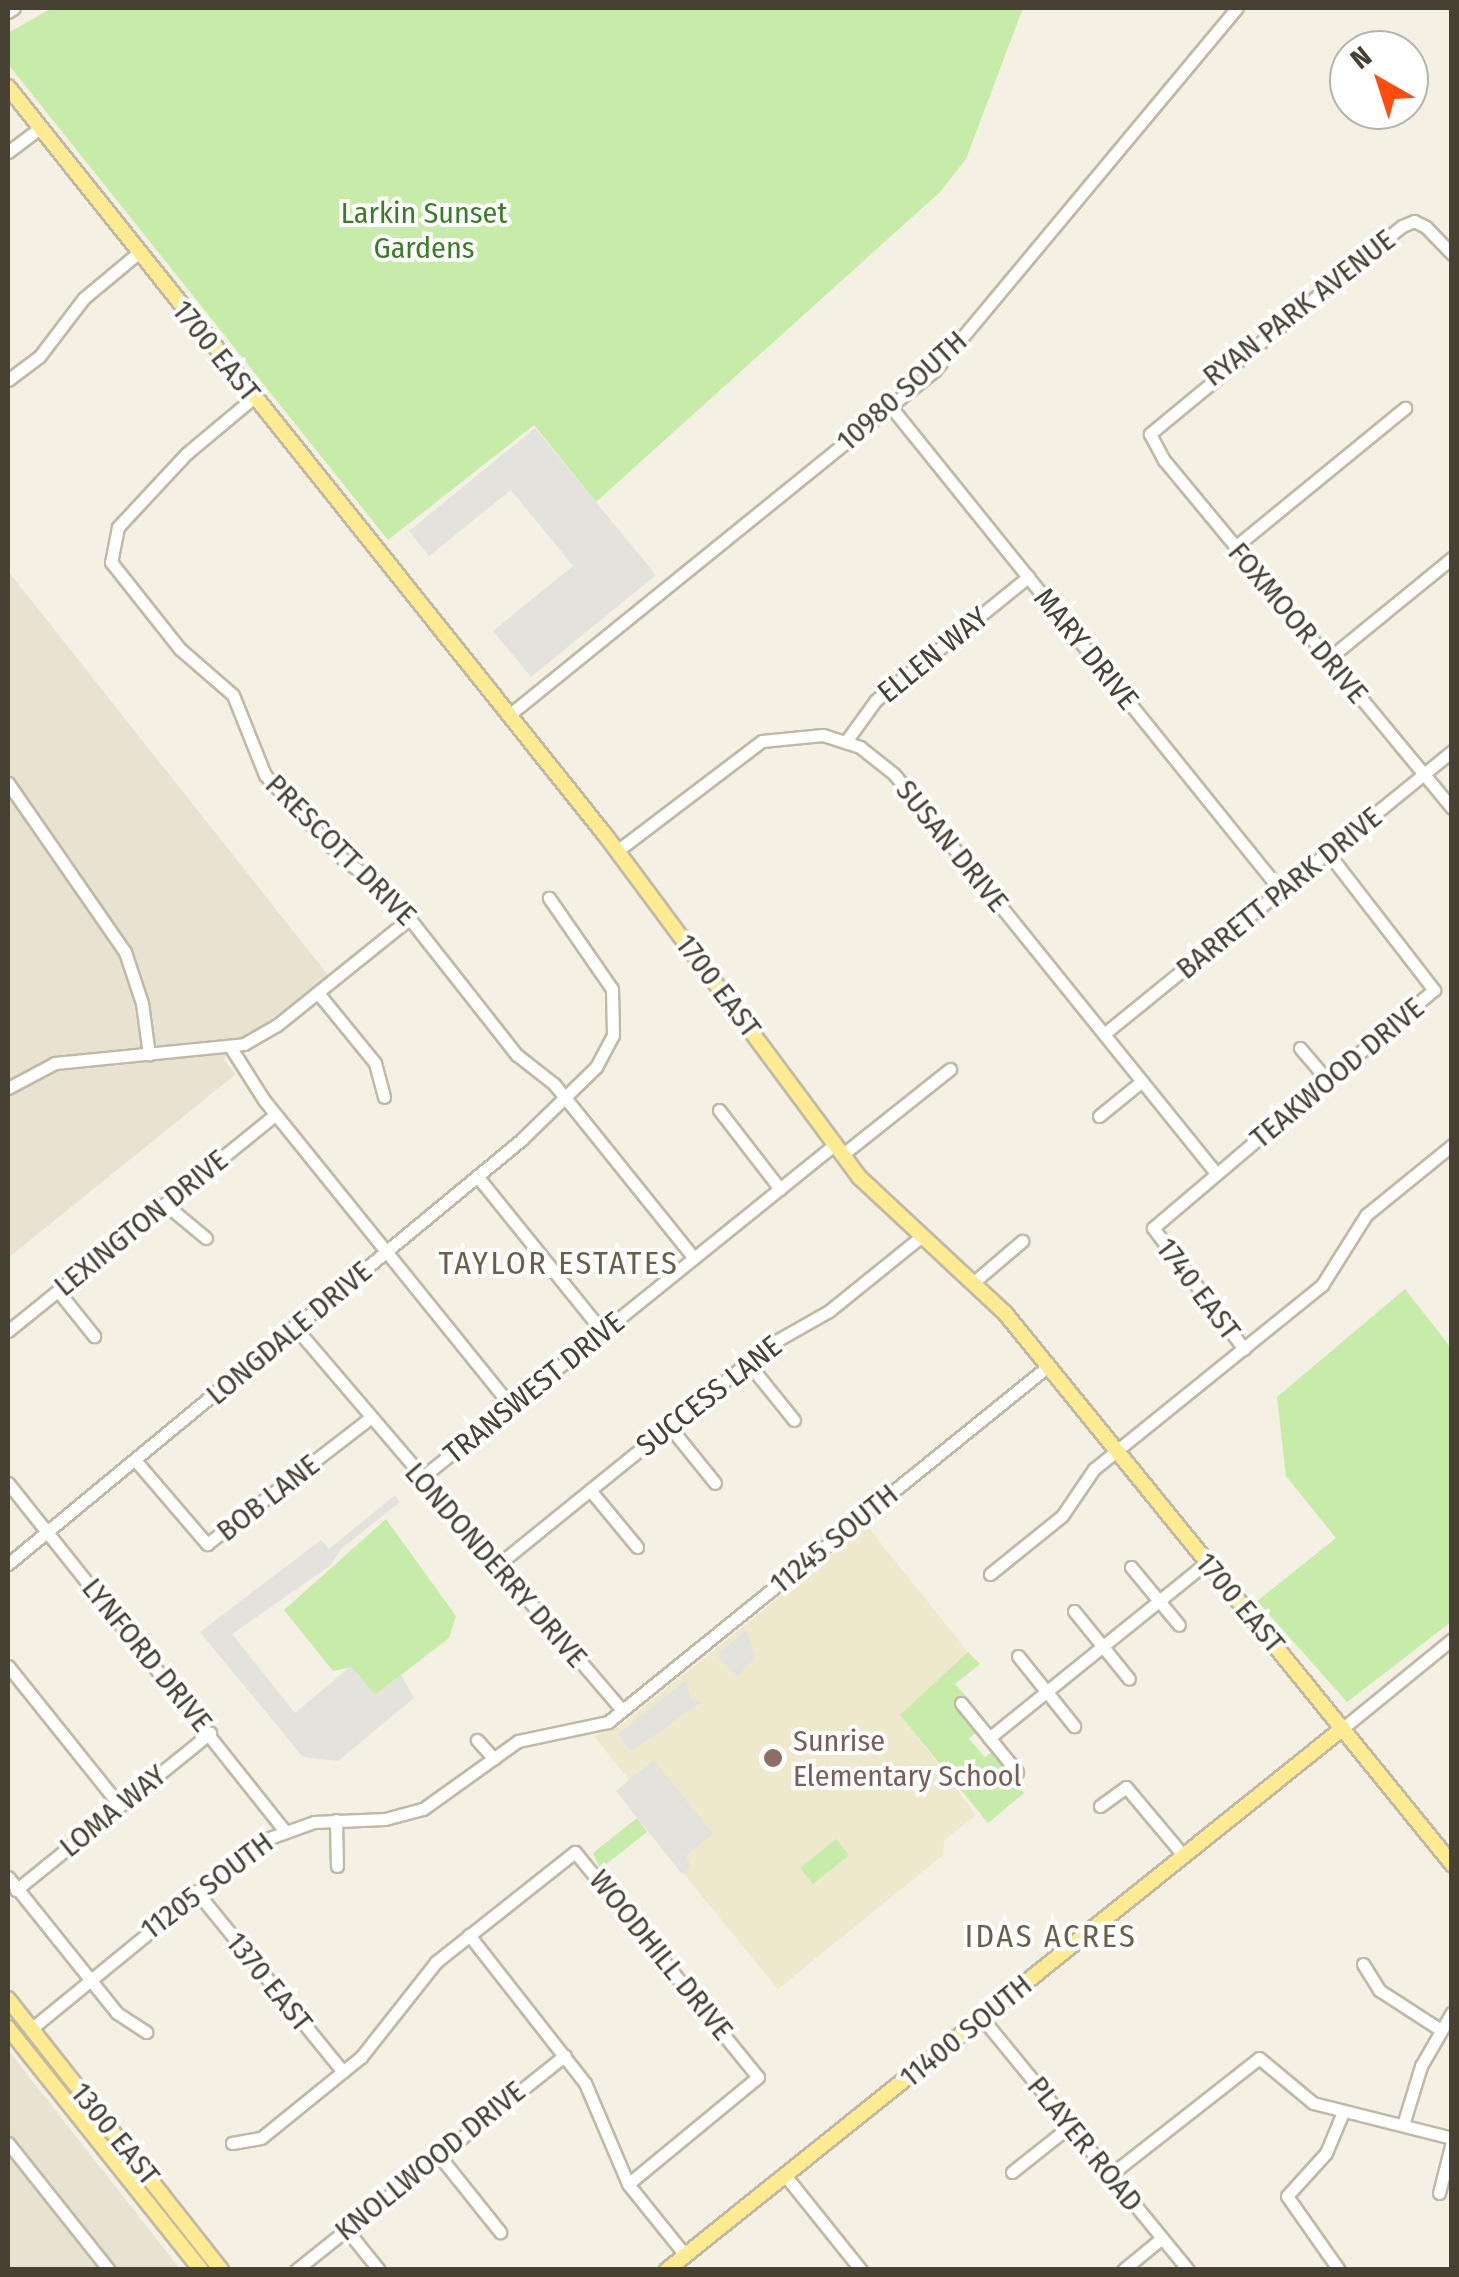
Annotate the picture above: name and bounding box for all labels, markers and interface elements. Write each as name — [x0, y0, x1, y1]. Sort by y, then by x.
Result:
north arrow — [1329, 30, 1429, 130]
text: N — [1344, 40, 1378, 76]
park label: Larkin Sunset Gardens — [341, 195, 507, 266]
street label: RYAN PARK AVENUE — [1196, 222, 1402, 394]
street label: 1700 EAST — [164, 293, 268, 409]
street label: 10980 SOUTH — [829, 323, 975, 459]
street label: FOXMOOR DRIVE — [1220, 535, 1376, 711]
street label: MARY DRIVE — [1026, 581, 1146, 717]
street label: ELLEN WAY — [870, 600, 996, 710]
street label: PRESCOTT DRIVE — [258, 767, 424, 933]
street label: SUSAN DRIVE — [888, 773, 1016, 919]
street label: BARRETT PARK DRIVE — [1169, 799, 1389, 987]
street label: 1700 EAST — [668, 927, 768, 1045]
street label: TEAKWOOD DRIVE — [1243, 990, 1431, 1156]
street label: LEXINGTON DRIVE — [47, 1142, 235, 1304]
street label: 1740 EAST — [1148, 1231, 1248, 1347]
district label: TAYLOR ESTATES — [439, 1244, 679, 1282]
street label: LONGDALE DRIVE — [199, 1253, 379, 1413]
street label: TRANSWEST DRIVE — [437, 1304, 631, 1472]
street label: SUCCESS LANE — [629, 1328, 789, 1464]
street label: BOB LANE — [210, 1447, 326, 1549]
street label: LONDONDERRY DRIVE — [397, 1455, 595, 1675]
street label: 11245 SOUTH — [763, 1477, 905, 1601]
street label: 1700 EAST — [1188, 1546, 1292, 1660]
street label: LYNFORD DRIVE — [74, 1571, 220, 1739]
place label: Sunrise Elementary School — [793, 1723, 1021, 1794]
marker: Sunrise Elementary School — [762, 1747, 784, 1769]
street label: LOMA WAY — [53, 1757, 173, 1865]
street label: 11205 SOUTH — [134, 1825, 280, 1947]
street label: WOODHILL DRIVE — [581, 1863, 741, 2047]
district label: IDAS ACRES — [965, 1917, 1137, 1955]
street label: 1370 EAST — [218, 1925, 320, 2039]
street label: 11400 SOUTH — [893, 1967, 1039, 2095]
street label: PLAYER ROAD — [1020, 2069, 1150, 2219]
street label: KNOLLWOOD DRIVE — [328, 2073, 532, 2249]
street label: 1300 EAST — [63, 2075, 167, 2193]

